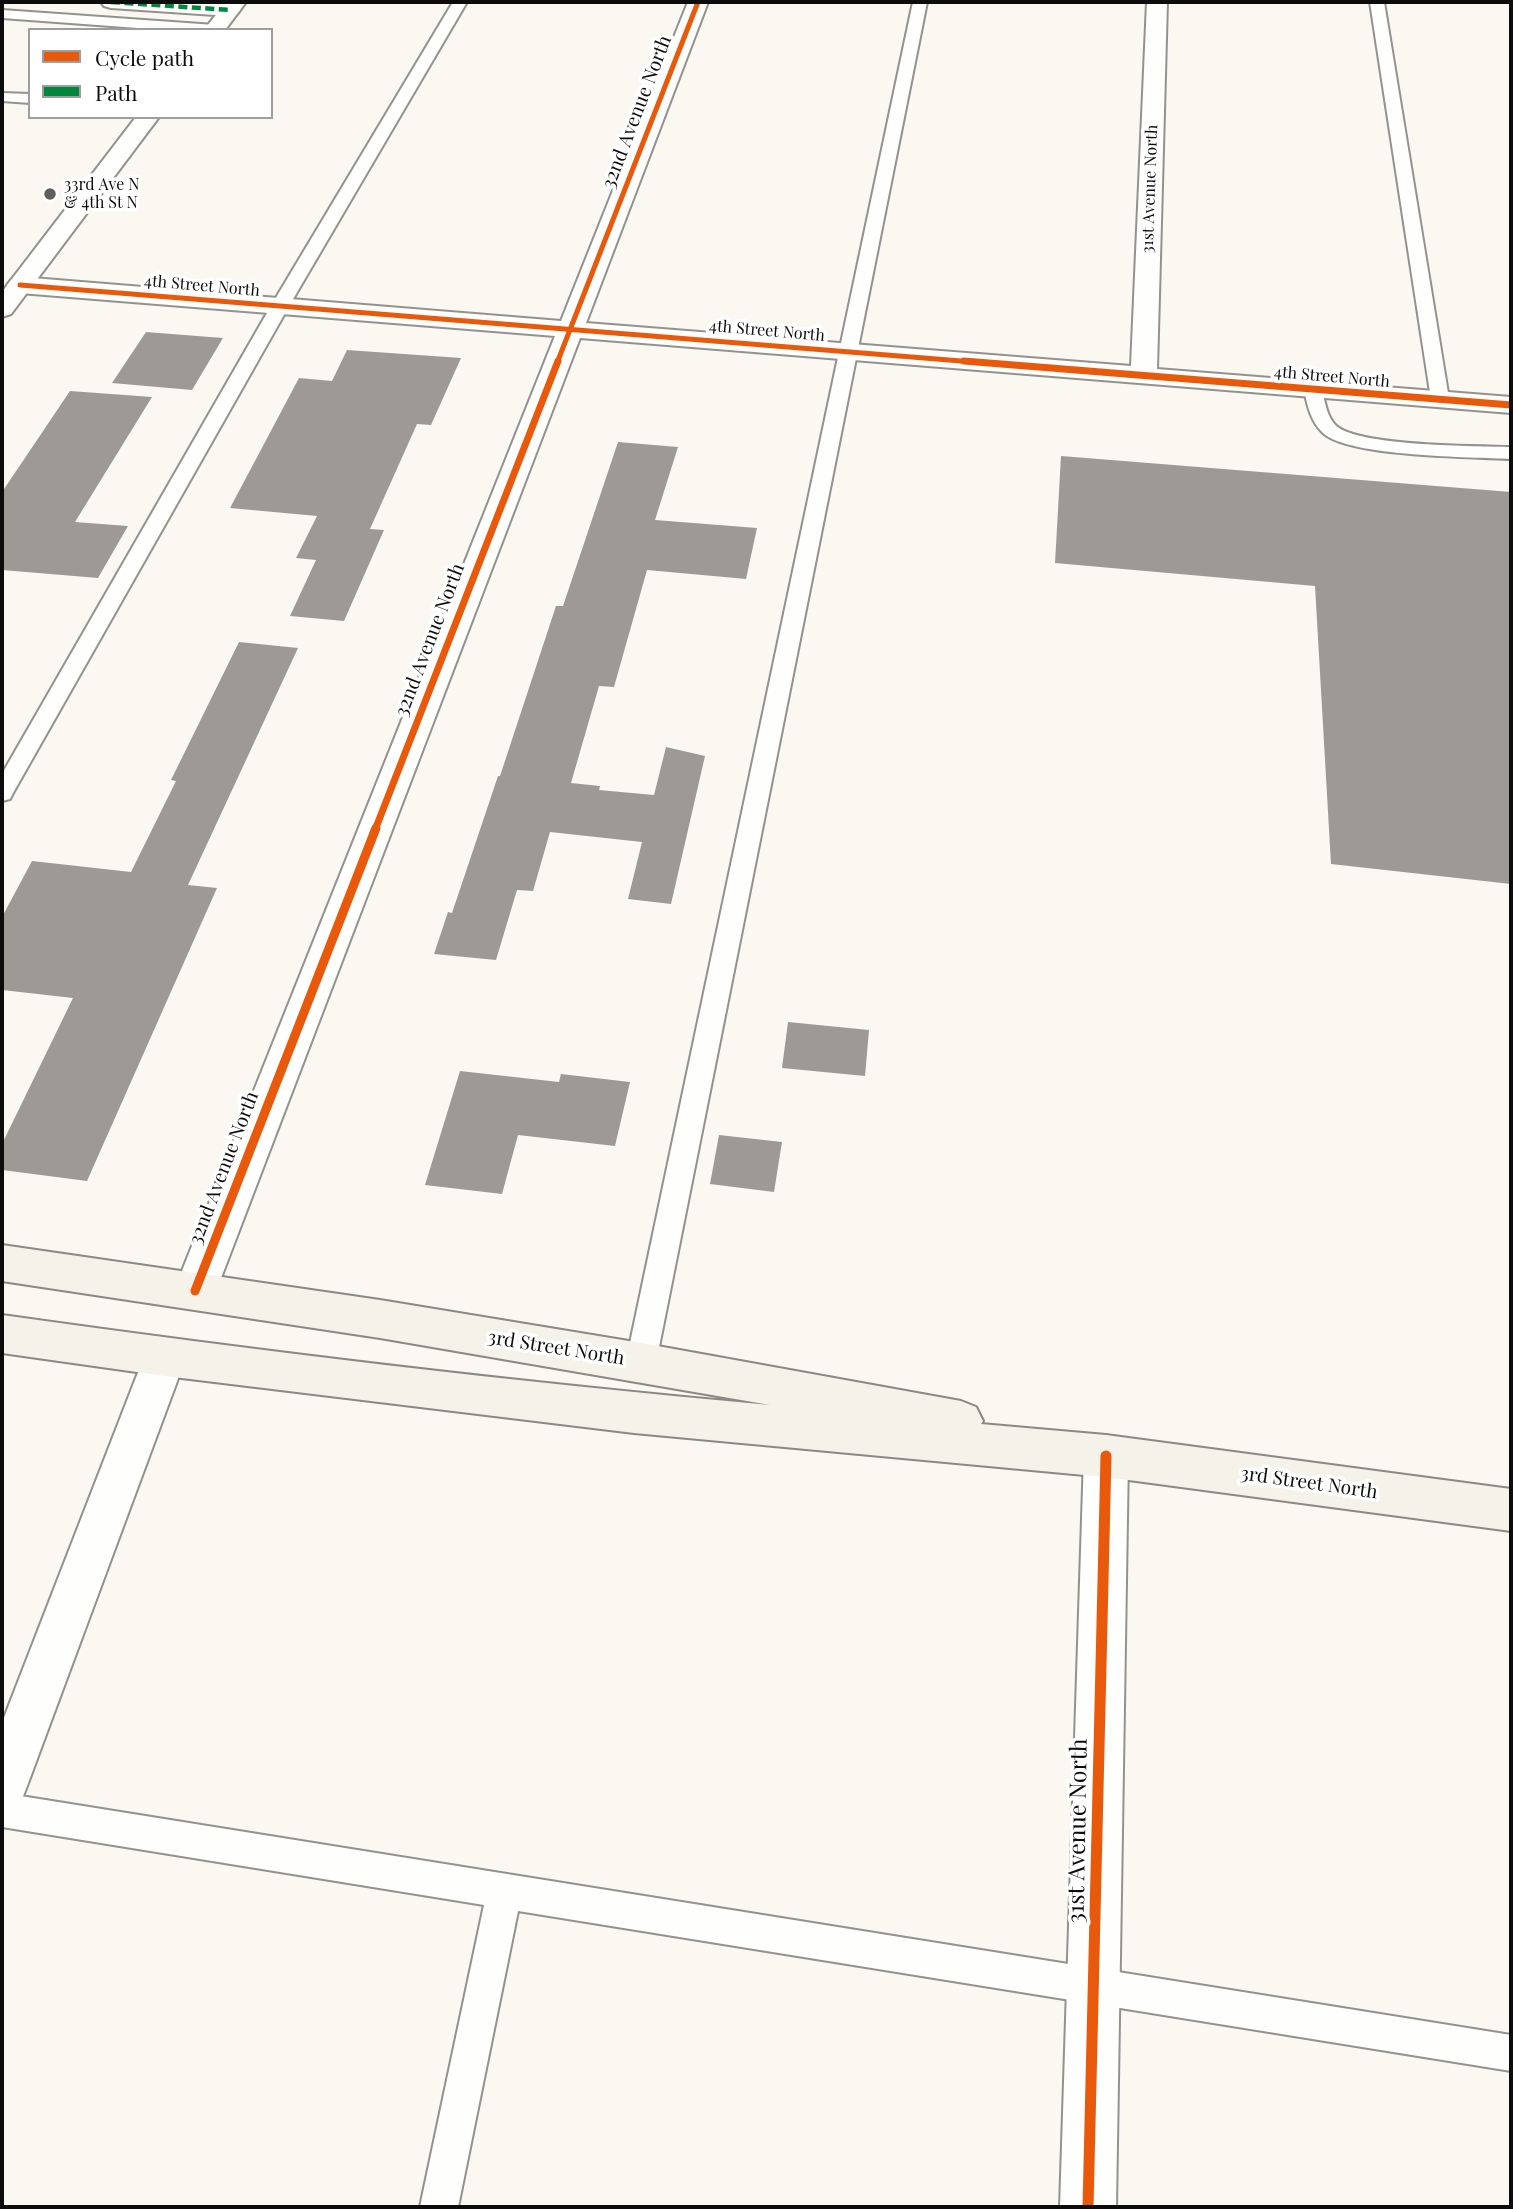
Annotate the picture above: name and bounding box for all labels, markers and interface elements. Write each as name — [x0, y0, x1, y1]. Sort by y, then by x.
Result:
legend — [28, 28, 273, 119]
street label: 32nd Avenue North — [597, 32, 677, 192]
text: Cycle path — [95, 43, 194, 71]
text: Path — [95, 78, 137, 106]
street label: 31st Avenue North — [1138, 124, 1162, 254]
place label: 33rd Ave N & 4th St N — [64, 175, 140, 213]
marker: 33rd Ave N & 4th St N — [42, 186, 58, 202]
street label: 4th Street North — [143, 271, 261, 301]
street label: 4th Street North — [708, 316, 826, 346]
street label: 4th Street North — [1273, 362, 1391, 392]
street label: 32nd Avenue North — [390, 560, 470, 720]
street label: 32nd Avenue North — [184, 1088, 264, 1248]
street label: 3rd Street North — [486, 1326, 626, 1370]
street label: 3rd Street North — [1239, 1462, 1379, 1504]
street label: 31st Avenue North — [1063, 1738, 1093, 1924]

